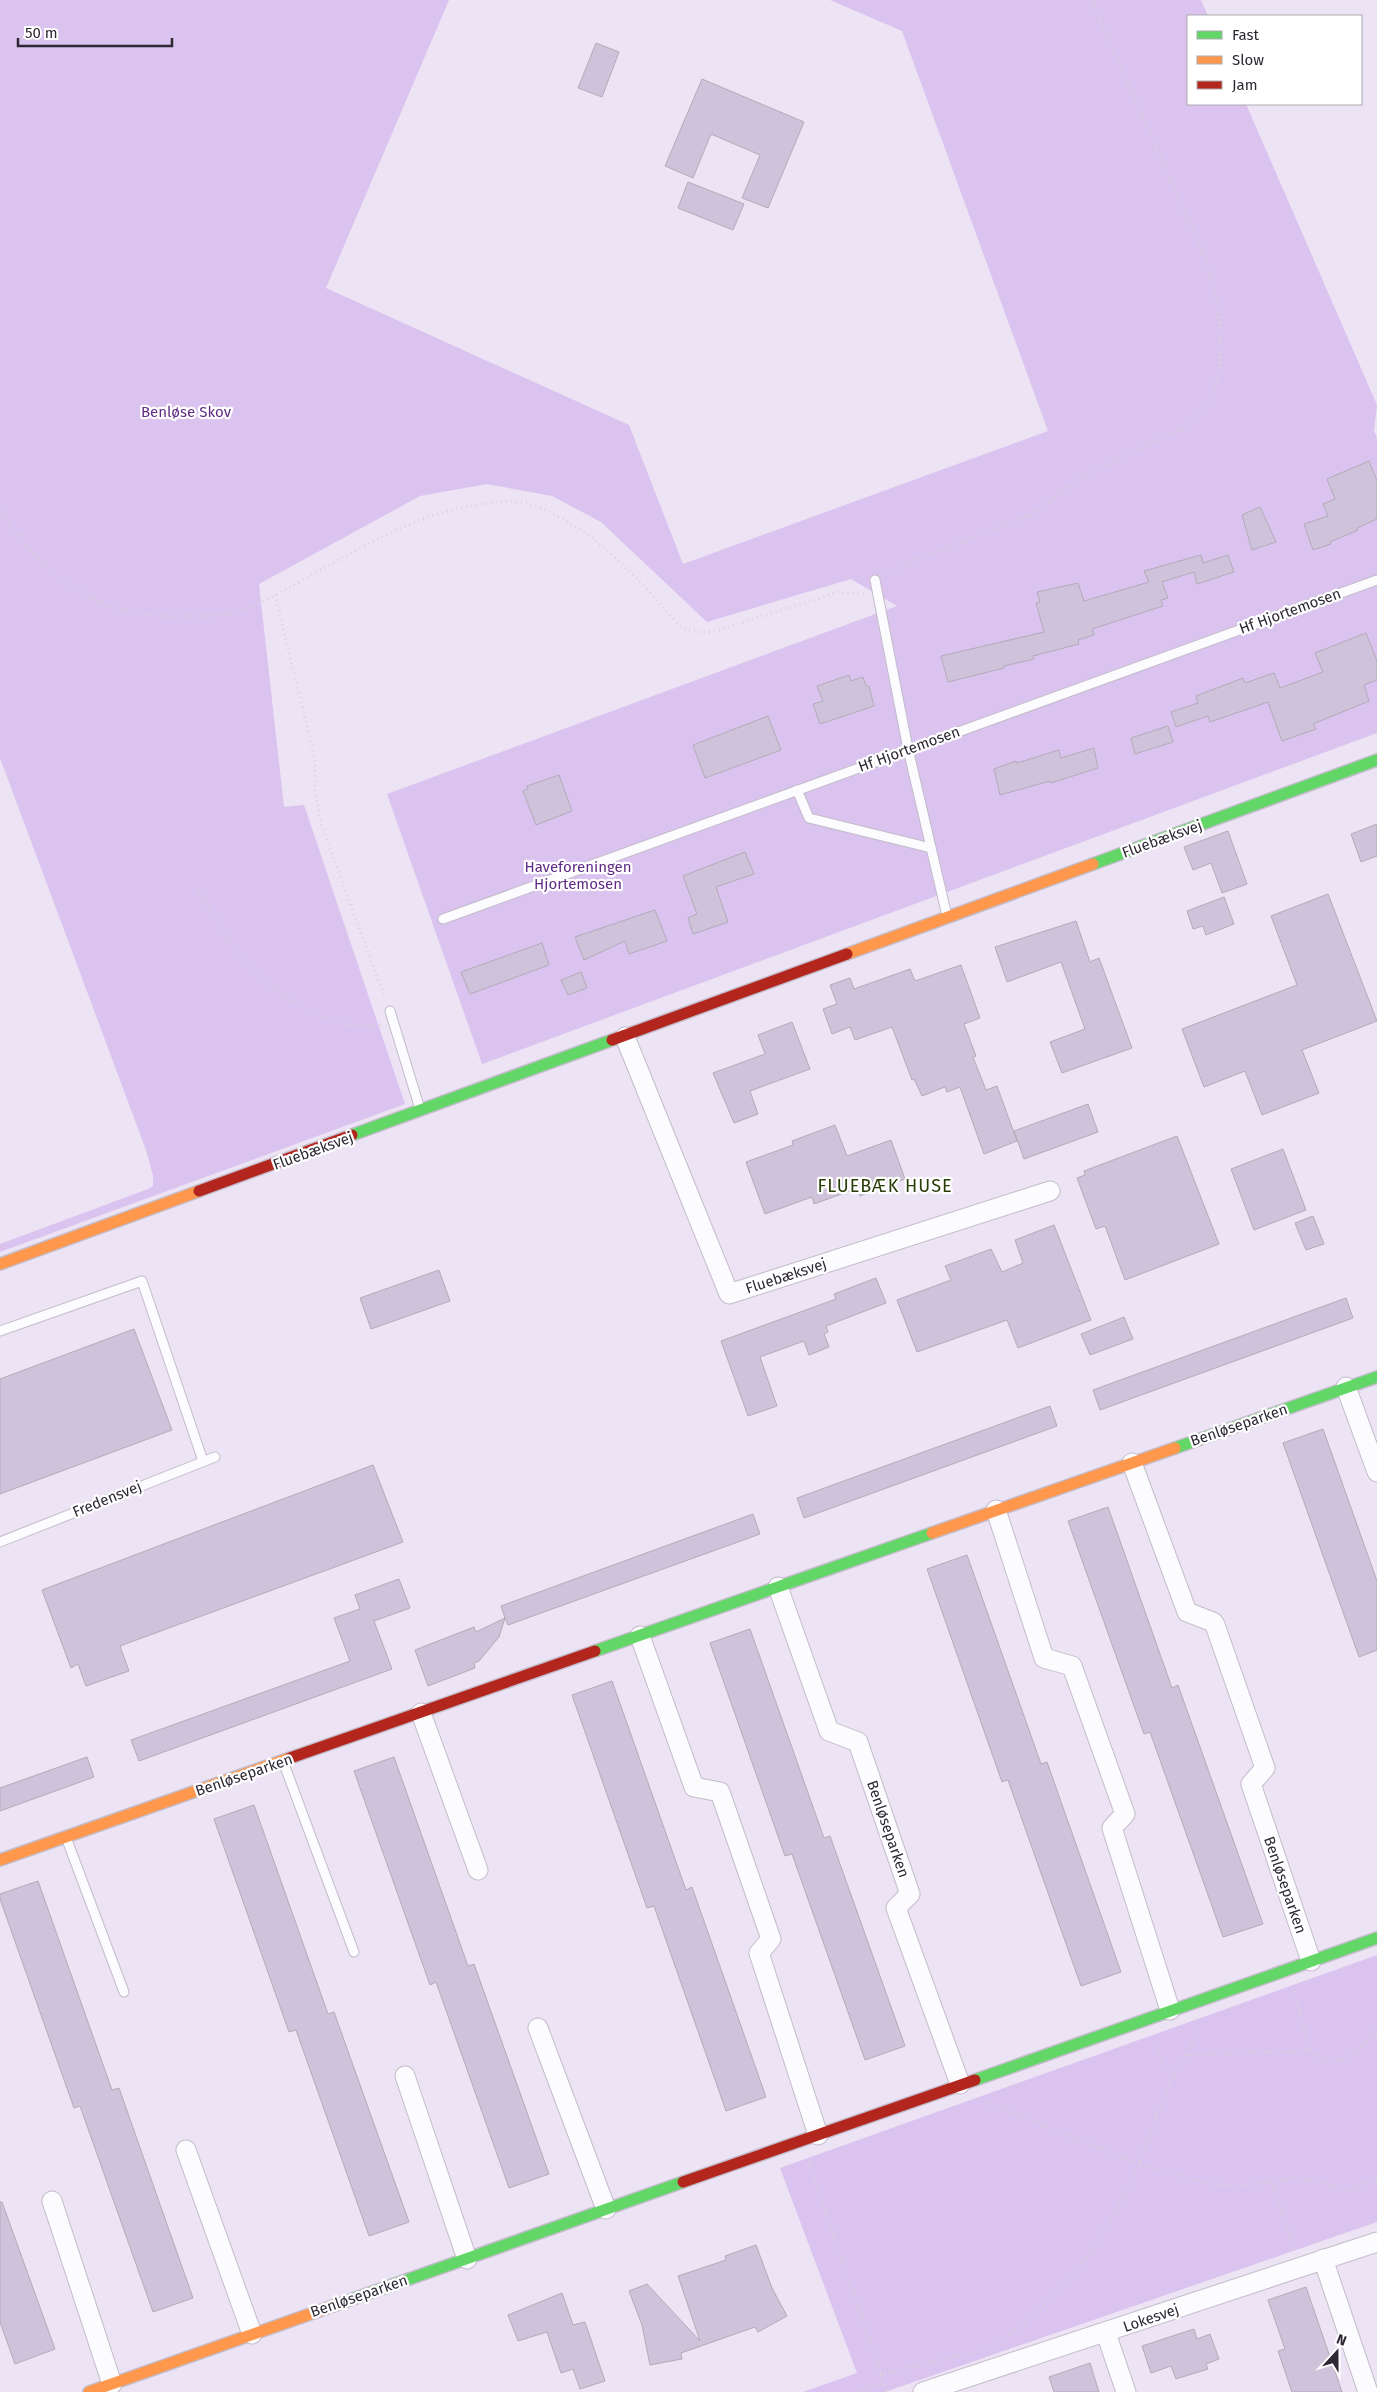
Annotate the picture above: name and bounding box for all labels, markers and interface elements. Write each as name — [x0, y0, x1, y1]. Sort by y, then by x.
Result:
scale bar — [18, 15, 171, 47]
legend — [1187, 15, 1362, 105]
text: 50 m — [25, 24, 58, 42]
text: Fast — [1232, 26, 1259, 44]
text: Slow — [1232, 51, 1264, 69]
text: Jam — [1232, 76, 1258, 94]
park label: Benløse Skov — [141, 403, 232, 421]
street label: Hf Hjortemosen — [1237, 584, 1343, 638]
street label: Hf Hjortemosen — [856, 722, 962, 776]
street label: Fluebæksvej — [1119, 816, 1205, 862]
park label: Haveforeningen Hjortemosen — [524, 858, 632, 893]
street label: Fluebæksvej — [270, 1128, 356, 1174]
district label: FLUEBÆK HUSE — [817, 1175, 953, 1197]
street label: Fluebæksvej — [743, 1254, 829, 1298]
street label: Benløseparken — [1188, 1400, 1290, 1450]
street label: Fredensvej — [70, 1477, 144, 1521]
street label: Benløseparken — [193, 1750, 295, 1800]
street label: Benløseparken — [863, 1778, 913, 1880]
street label: Benløseparken — [1260, 1834, 1310, 1936]
street label: Benløseparken — [308, 2271, 410, 2321]
street label: Lokesvej — [1121, 2300, 1181, 2336]
north arrow — [1312, 2327, 1362, 2377]
text: N — [1334, 2331, 1349, 2350]

